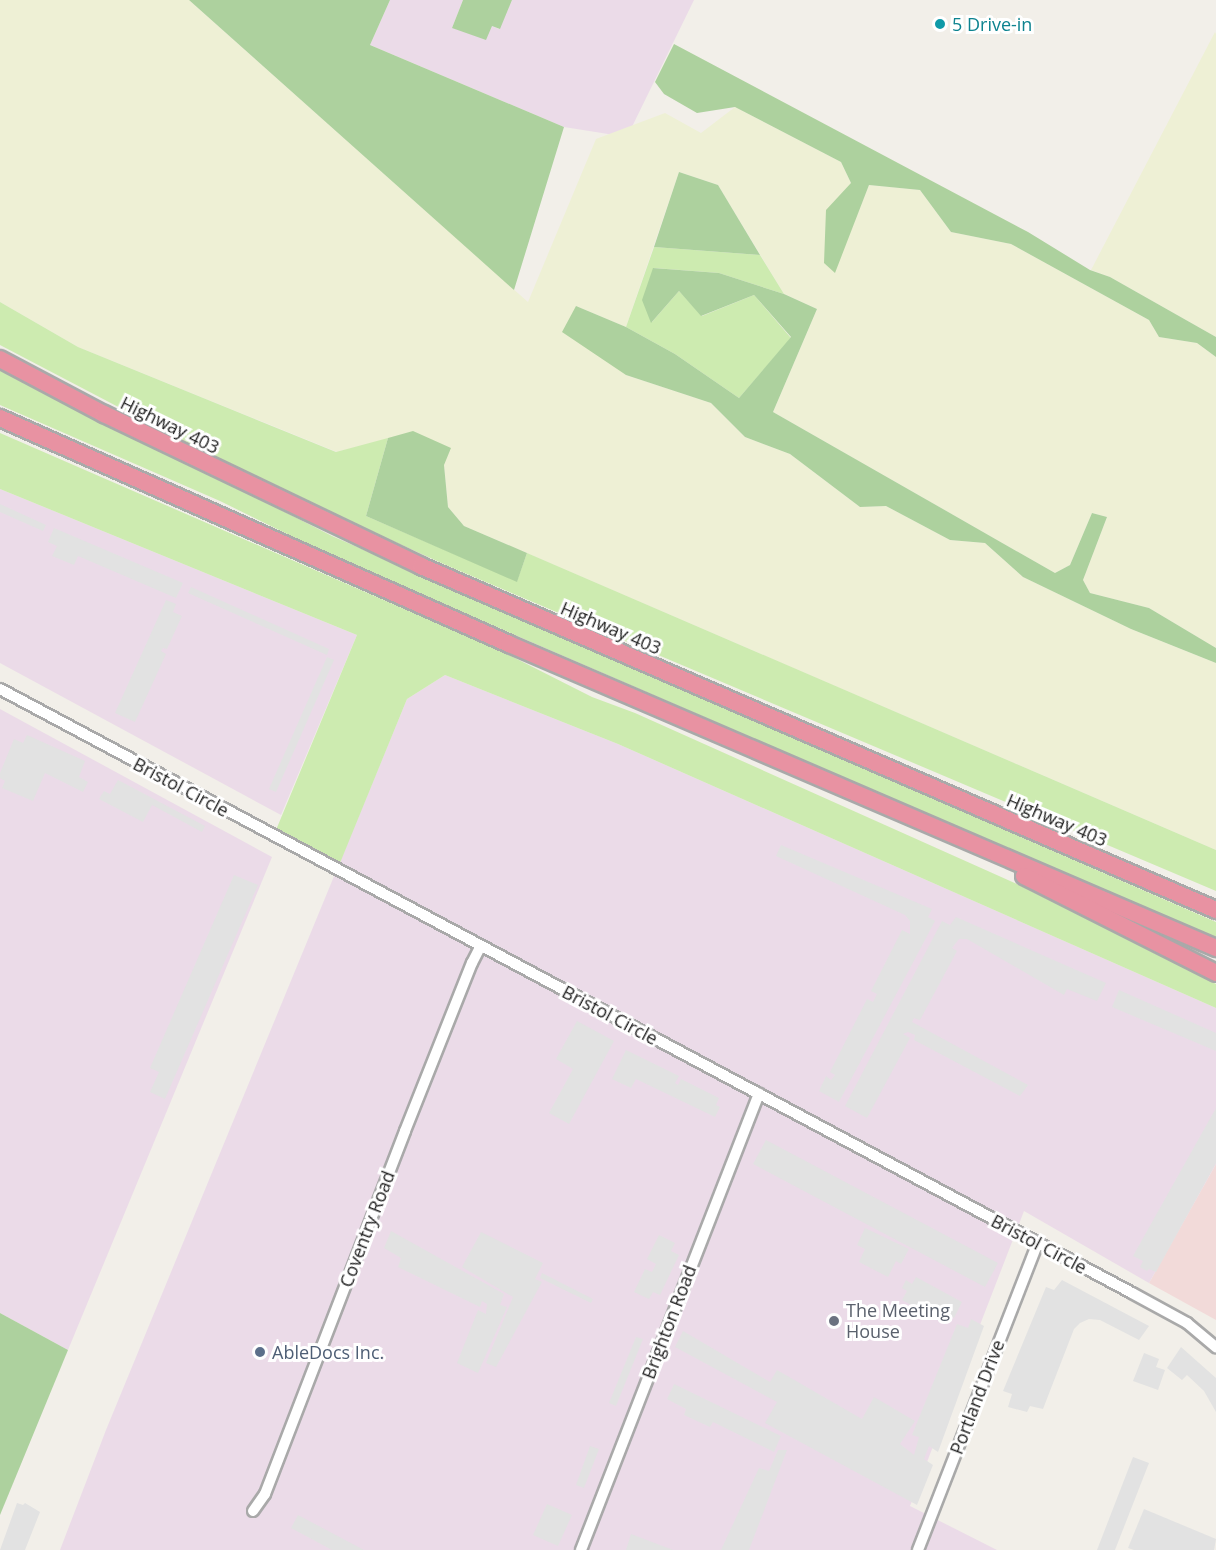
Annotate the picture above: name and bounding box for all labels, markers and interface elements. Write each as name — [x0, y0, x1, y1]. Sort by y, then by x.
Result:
place label: 5 Drive-in — [952, 13, 1032, 35]
marker: 5 Drive-in — [933, 17, 947, 31]
street label: Highway 403 — [117, 392, 223, 458]
street label: Highway 403 — [557, 597, 665, 659]
street label: Bristol Circle — [130, 753, 232, 821]
street label: Highway 403 — [1003, 789, 1111, 851]
street label: Bristol Circle — [559, 981, 661, 1049]
street label: Coventry Road — [335, 1168, 399, 1290]
street label: Bristol Circle — [988, 1210, 1090, 1278]
street label: Brighton Road — [637, 1262, 701, 1382]
place label: The Meeting House — [846, 1300, 950, 1342]
marker: The Meeting House — [827, 1314, 841, 1328]
street label: Portland Drive — [945, 1337, 1009, 1457]
place label: AbleDocs Inc. — [272, 1341, 384, 1363]
marker: AbleDocs Inc. — [253, 1345, 267, 1359]

